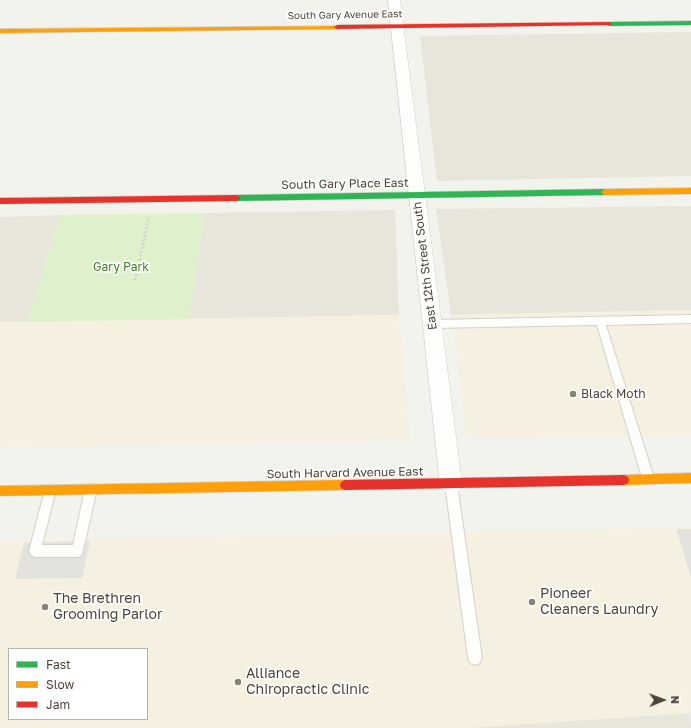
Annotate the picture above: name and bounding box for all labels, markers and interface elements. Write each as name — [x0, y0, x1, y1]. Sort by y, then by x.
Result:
street label: South Gary Avenue East — [287, 8, 403, 22]
street label: South Gary Place East — [281, 176, 409, 192]
street label: East 12th Street South — [410, 201, 440, 331]
park label: Gary Park — [93, 260, 149, 274]
place label: Black Moth — [581, 387, 646, 401]
marker: Black Moth — [568, 389, 578, 399]
street label: South Harvard Avenue East — [266, 464, 424, 482]
place label: Pioneer Cleaners Laundry — [540, 586, 658, 618]
place label: The Brethren Grooming Parlor — [53, 591, 162, 624]
marker: Pioneer Cleaners Laundry — [527, 597, 537, 607]
marker: The Brethren Grooming Parlor — [40, 602, 50, 612]
legend — [8, 648, 148, 720]
text: Fast — [46, 657, 71, 672]
place label: Alliance Chiropractic Clinic — [246, 666, 369, 698]
text: Slow — [46, 677, 74, 692]
marker: Alliance Chiropractic Clinic — [233, 677, 243, 687]
north arrow — [643, 680, 683, 720]
text: N — [669, 695, 682, 704]
text: Jam — [46, 697, 70, 712]

